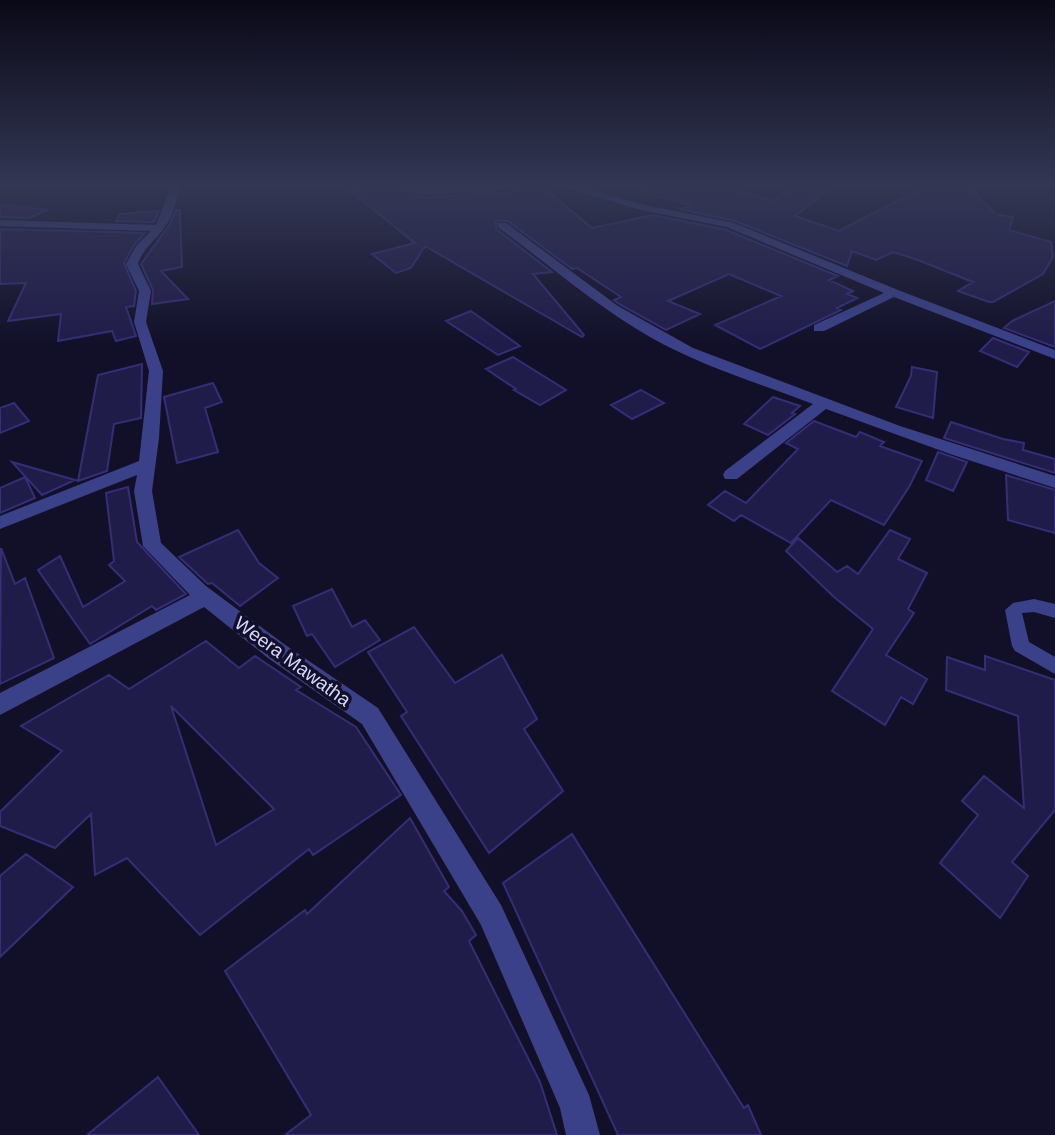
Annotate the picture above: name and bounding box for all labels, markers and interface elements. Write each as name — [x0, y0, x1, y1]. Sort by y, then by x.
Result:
street label: Weera Mawatha — [231, 612, 355, 711]

